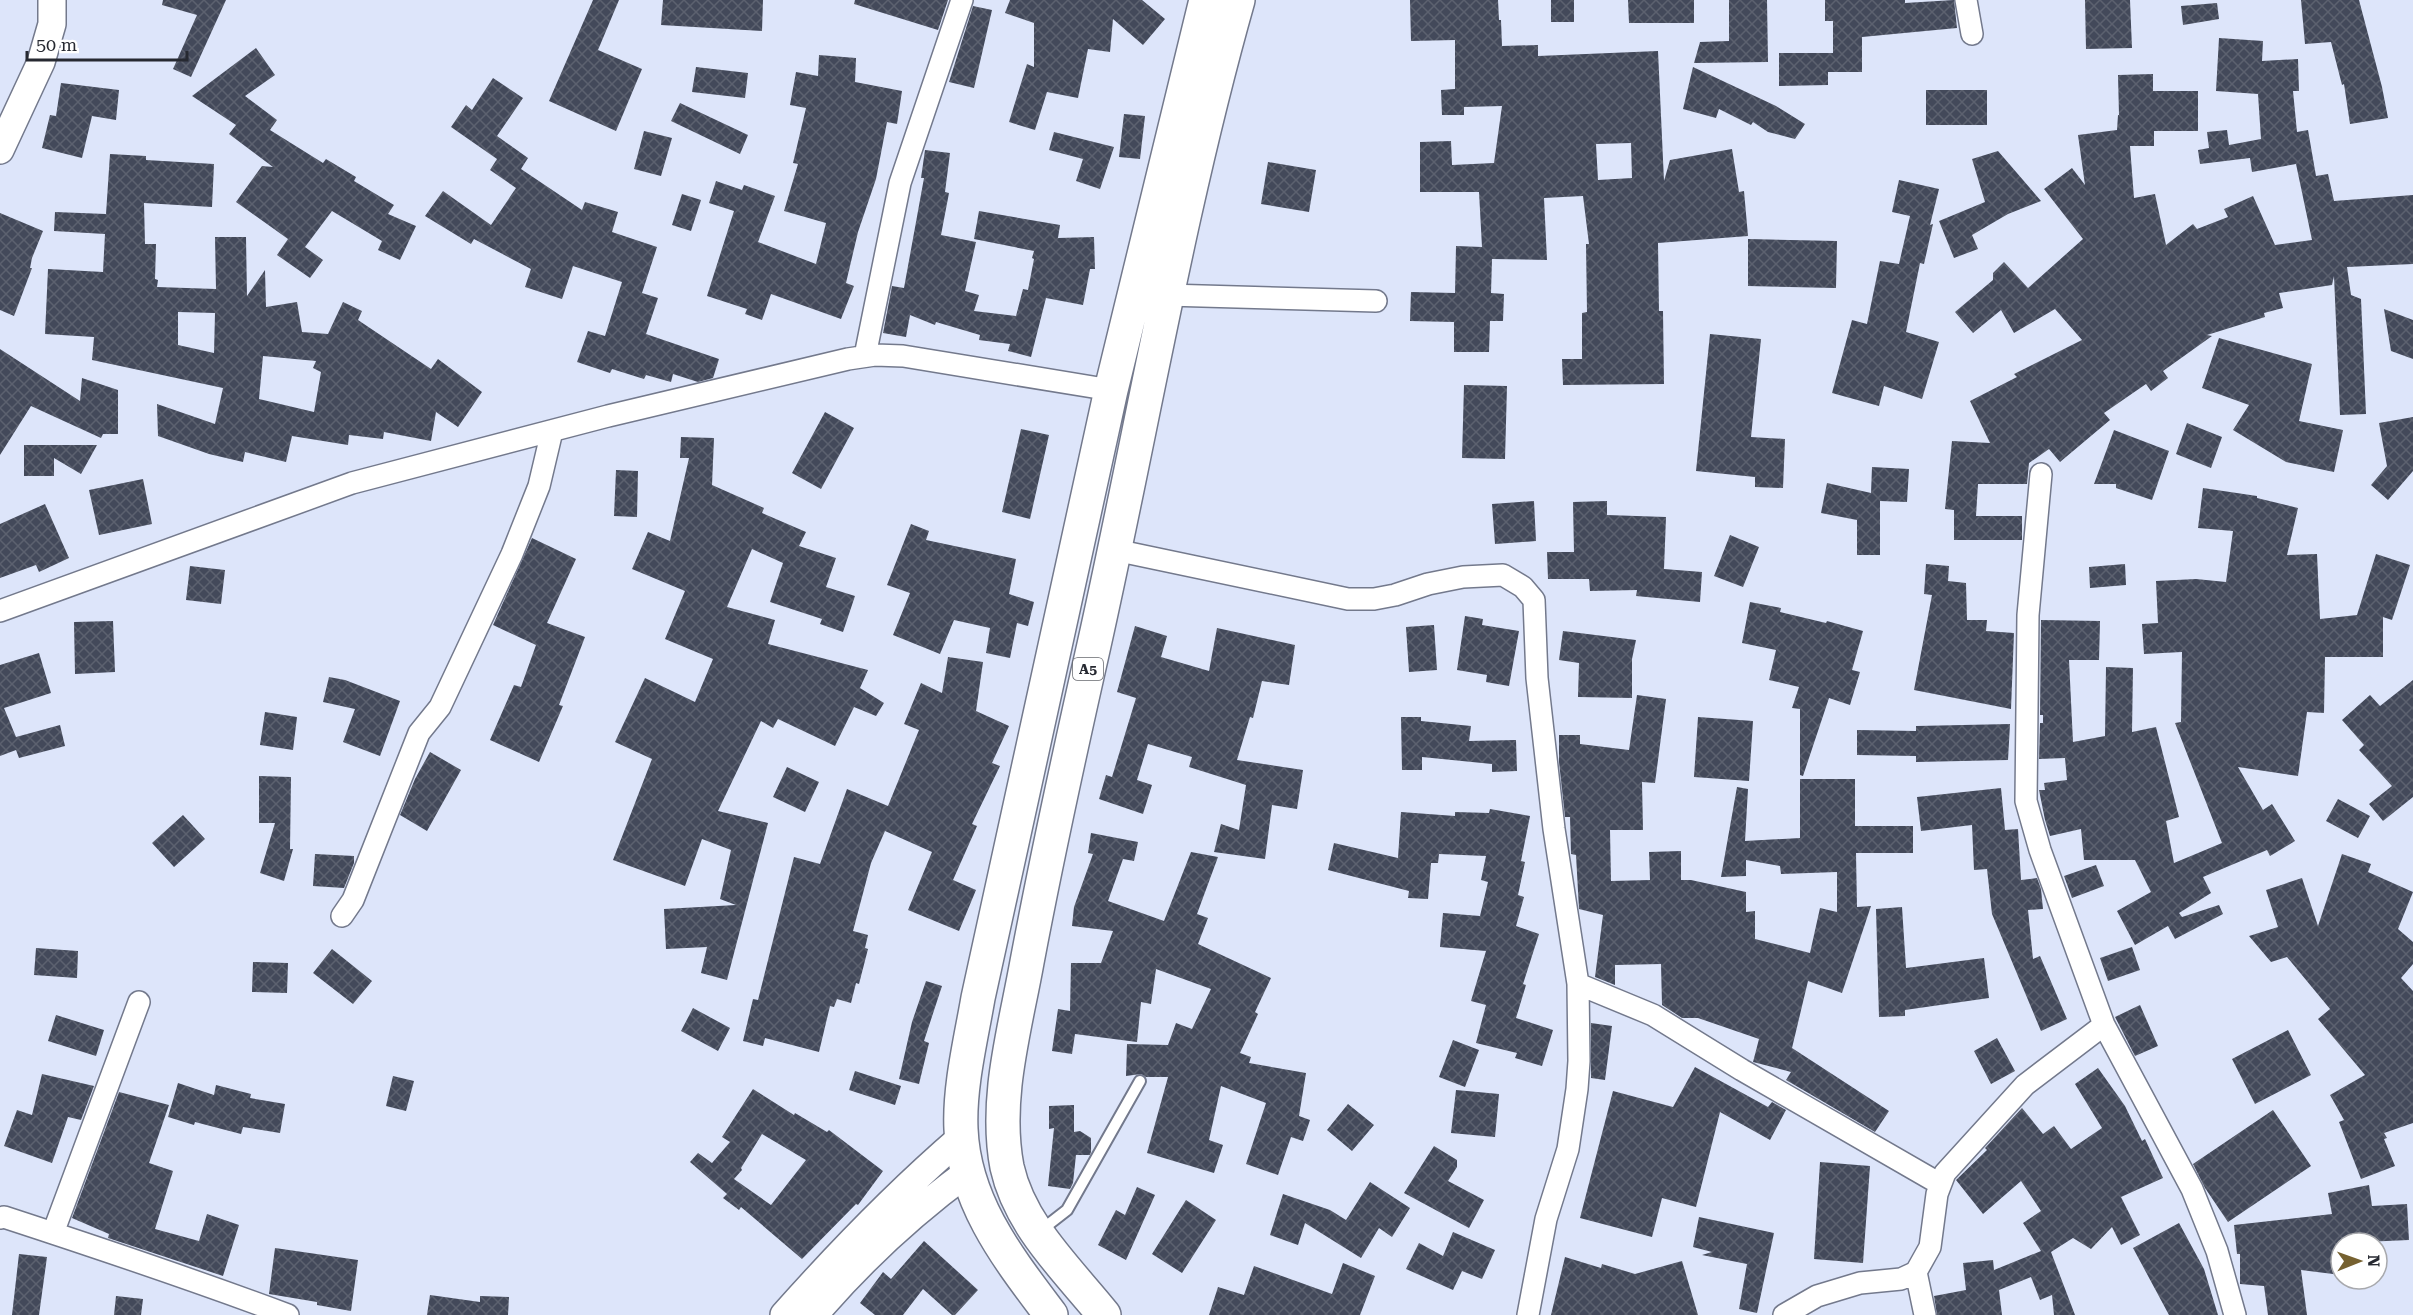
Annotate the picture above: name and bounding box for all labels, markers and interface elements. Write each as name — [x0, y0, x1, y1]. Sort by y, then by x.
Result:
scale bar — [27, 24, 188, 62]
text: 50 m — [36, 34, 77, 55]
road number: A5 — [1073, 658, 1103, 680]
north arrow — [2329, 1231, 2389, 1291]
text: N — [2364, 1254, 2383, 1267]

